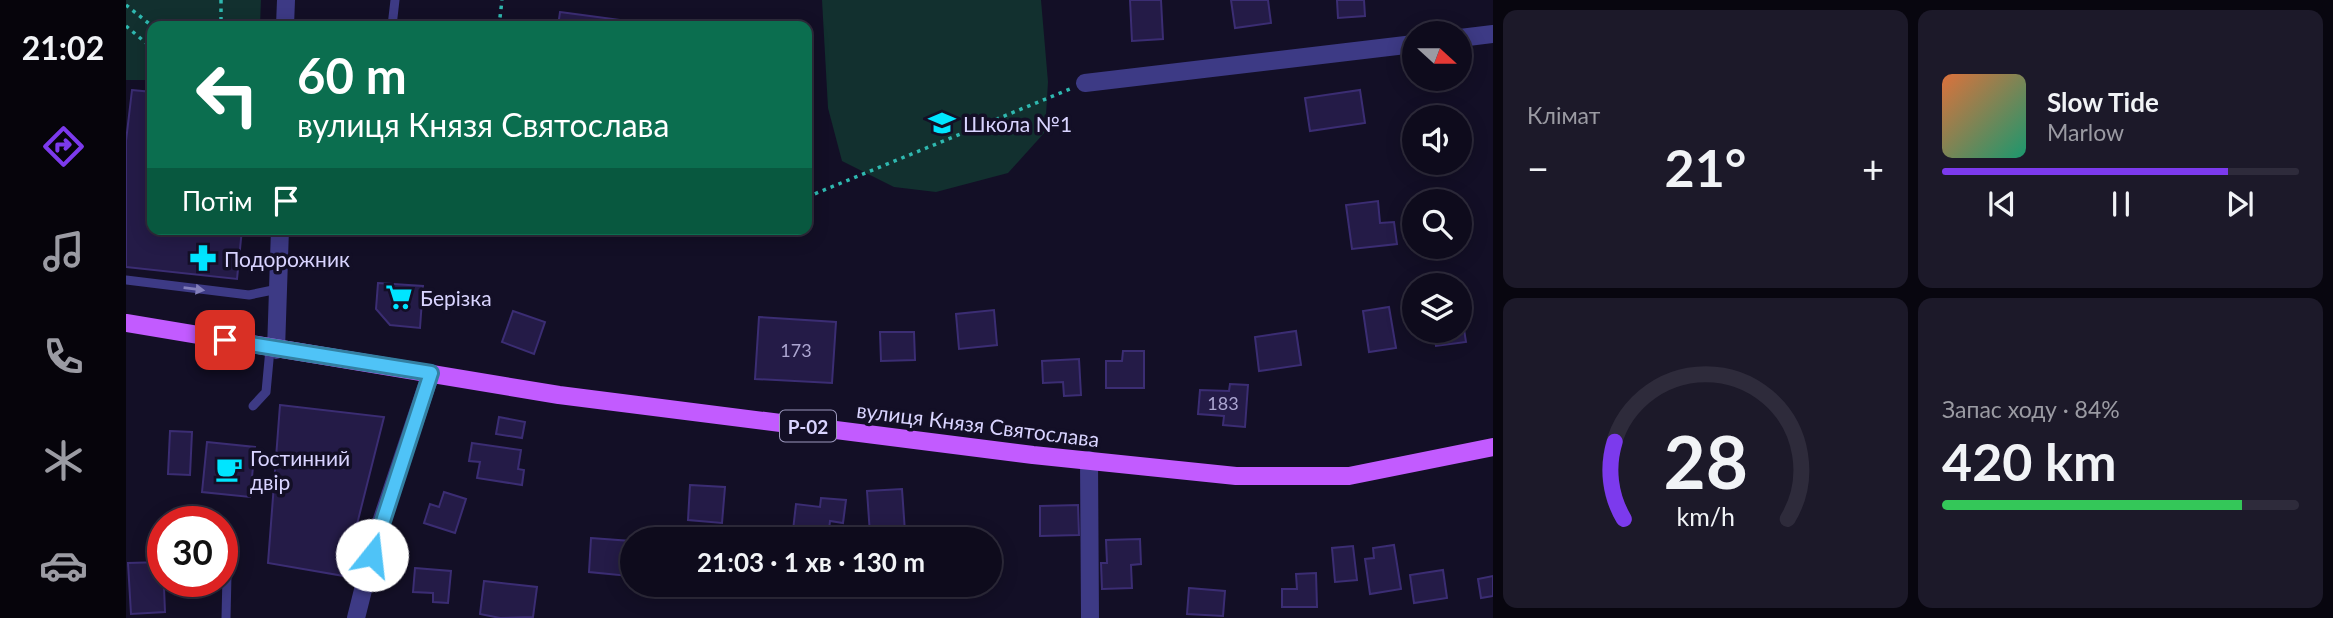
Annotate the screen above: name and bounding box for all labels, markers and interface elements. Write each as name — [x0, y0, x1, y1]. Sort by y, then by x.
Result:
north arrow — [1402, 21, 1472, 91]
map controls — [1402, 21, 1472, 343]
text: 21:02 — [22, 28, 104, 67]
text: 60 m — [297, 46, 407, 104]
icon: left — [182, 49, 273, 140]
text: Slow Tide — [2047, 86, 2159, 118]
text: Клімат — [1527, 101, 1600, 129]
text: вулиця Князя Святослава — [297, 105, 669, 144]
button: sound — [1402, 105, 1472, 175]
school or university icon: Школа №1 — [927, 108, 957, 138]
place label: Школа №1 — [963, 111, 1072, 136]
text: Marlow — [2047, 118, 2124, 146]
icon: directions — [39, 122, 88, 171]
text: 21° — [1665, 136, 1746, 198]
text: − — [1527, 145, 1549, 191]
text: + — [1862, 145, 1884, 191]
icon: arrive — [267, 182, 305, 220]
text: Потім — [182, 185, 253, 217]
icon: previous — [1983, 185, 2021, 223]
icon: pause — [2102, 185, 2140, 223]
icon: next — [2221, 185, 2259, 223]
button: search — [1402, 189, 1472, 259]
icon: music — [39, 227, 88, 276]
pharmacy icon: Подорожник — [188, 243, 218, 273]
place label: Подорожник — [224, 246, 350, 271]
button: layers — [1402, 273, 1472, 343]
supermarket icon: Берізка — [384, 282, 414, 312]
one-way arrow — [183, 283, 205, 294]
place label: Берізка — [420, 285, 492, 310]
pin — [195, 310, 255, 370]
icon: arrive — [206, 321, 244, 359]
icon: phone — [39, 332, 88, 381]
house number: 173 — [780, 339, 812, 361]
house number: 183 — [1207, 392, 1239, 414]
text: Запас ходу · 84% — [1942, 395, 2120, 423]
street label: вулиця Князя Святослава — [855, 397, 1101, 451]
road number: Р-02 — [780, 410, 836, 442]
text: 28 — [1663, 417, 1748, 505]
text: 420 km — [1942, 430, 2116, 492]
icon: climate — [39, 436, 88, 485]
place label: Гостинний двір — [250, 445, 350, 494]
cafe icon: Гостинний двір — [214, 454, 244, 484]
text: km/h — [1676, 501, 1735, 531]
speed limit sign: 30 — [147, 506, 238, 597]
position arrow — [335, 518, 409, 592]
icon: car — [39, 541, 88, 590]
text: 21:03 · 1 хв · 130 m — [697, 546, 925, 578]

